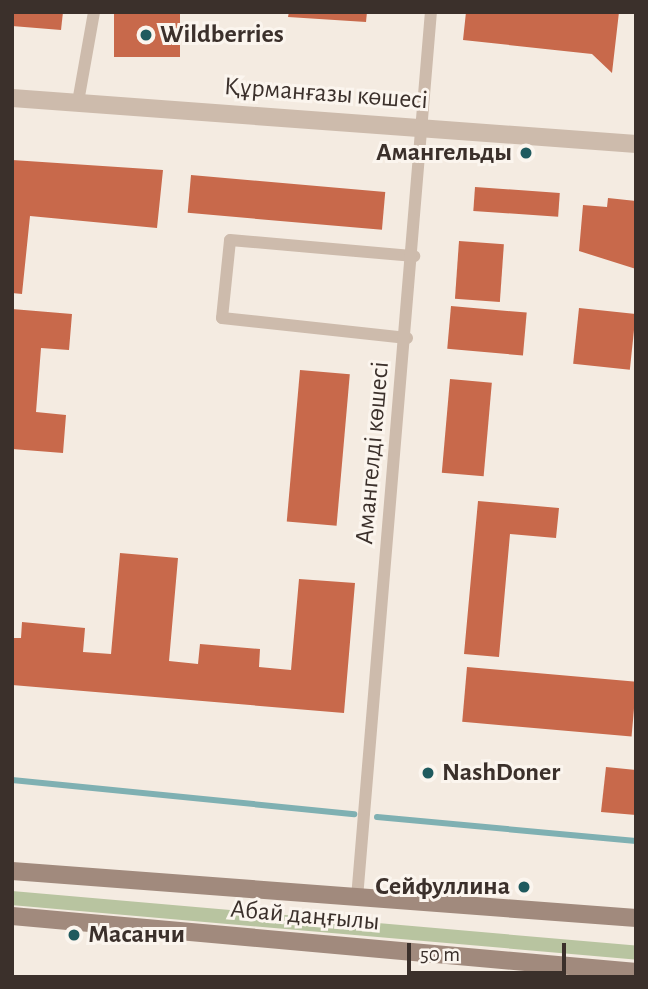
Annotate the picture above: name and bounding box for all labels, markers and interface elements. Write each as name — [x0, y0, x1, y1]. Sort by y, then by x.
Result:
place label: Wildberries — [160, 19, 284, 51]
marker: Wildberries — [138, 27, 154, 43]
street label: Құрманғазы көшесі — [223, 71, 429, 117]
place label: Амангельды — [376, 137, 512, 169]
marker: Амангельды — [518, 145, 534, 161]
street label: Амангелді көшесі — [349, 360, 397, 546]
place label: NashDoner — [442, 757, 560, 789]
marker: NashDoner — [420, 765, 436, 781]
place label: Сейфуллина — [375, 871, 510, 903]
marker: Сейфуллина — [516, 879, 532, 895]
street label: Абай даңғылы — [229, 894, 381, 938]
place label: Масанчи — [88, 919, 185, 951]
marker: Масанчи — [66, 927, 82, 943]
scale bar — [410, 930, 569, 974]
text: 50 m — [420, 944, 460, 965]

